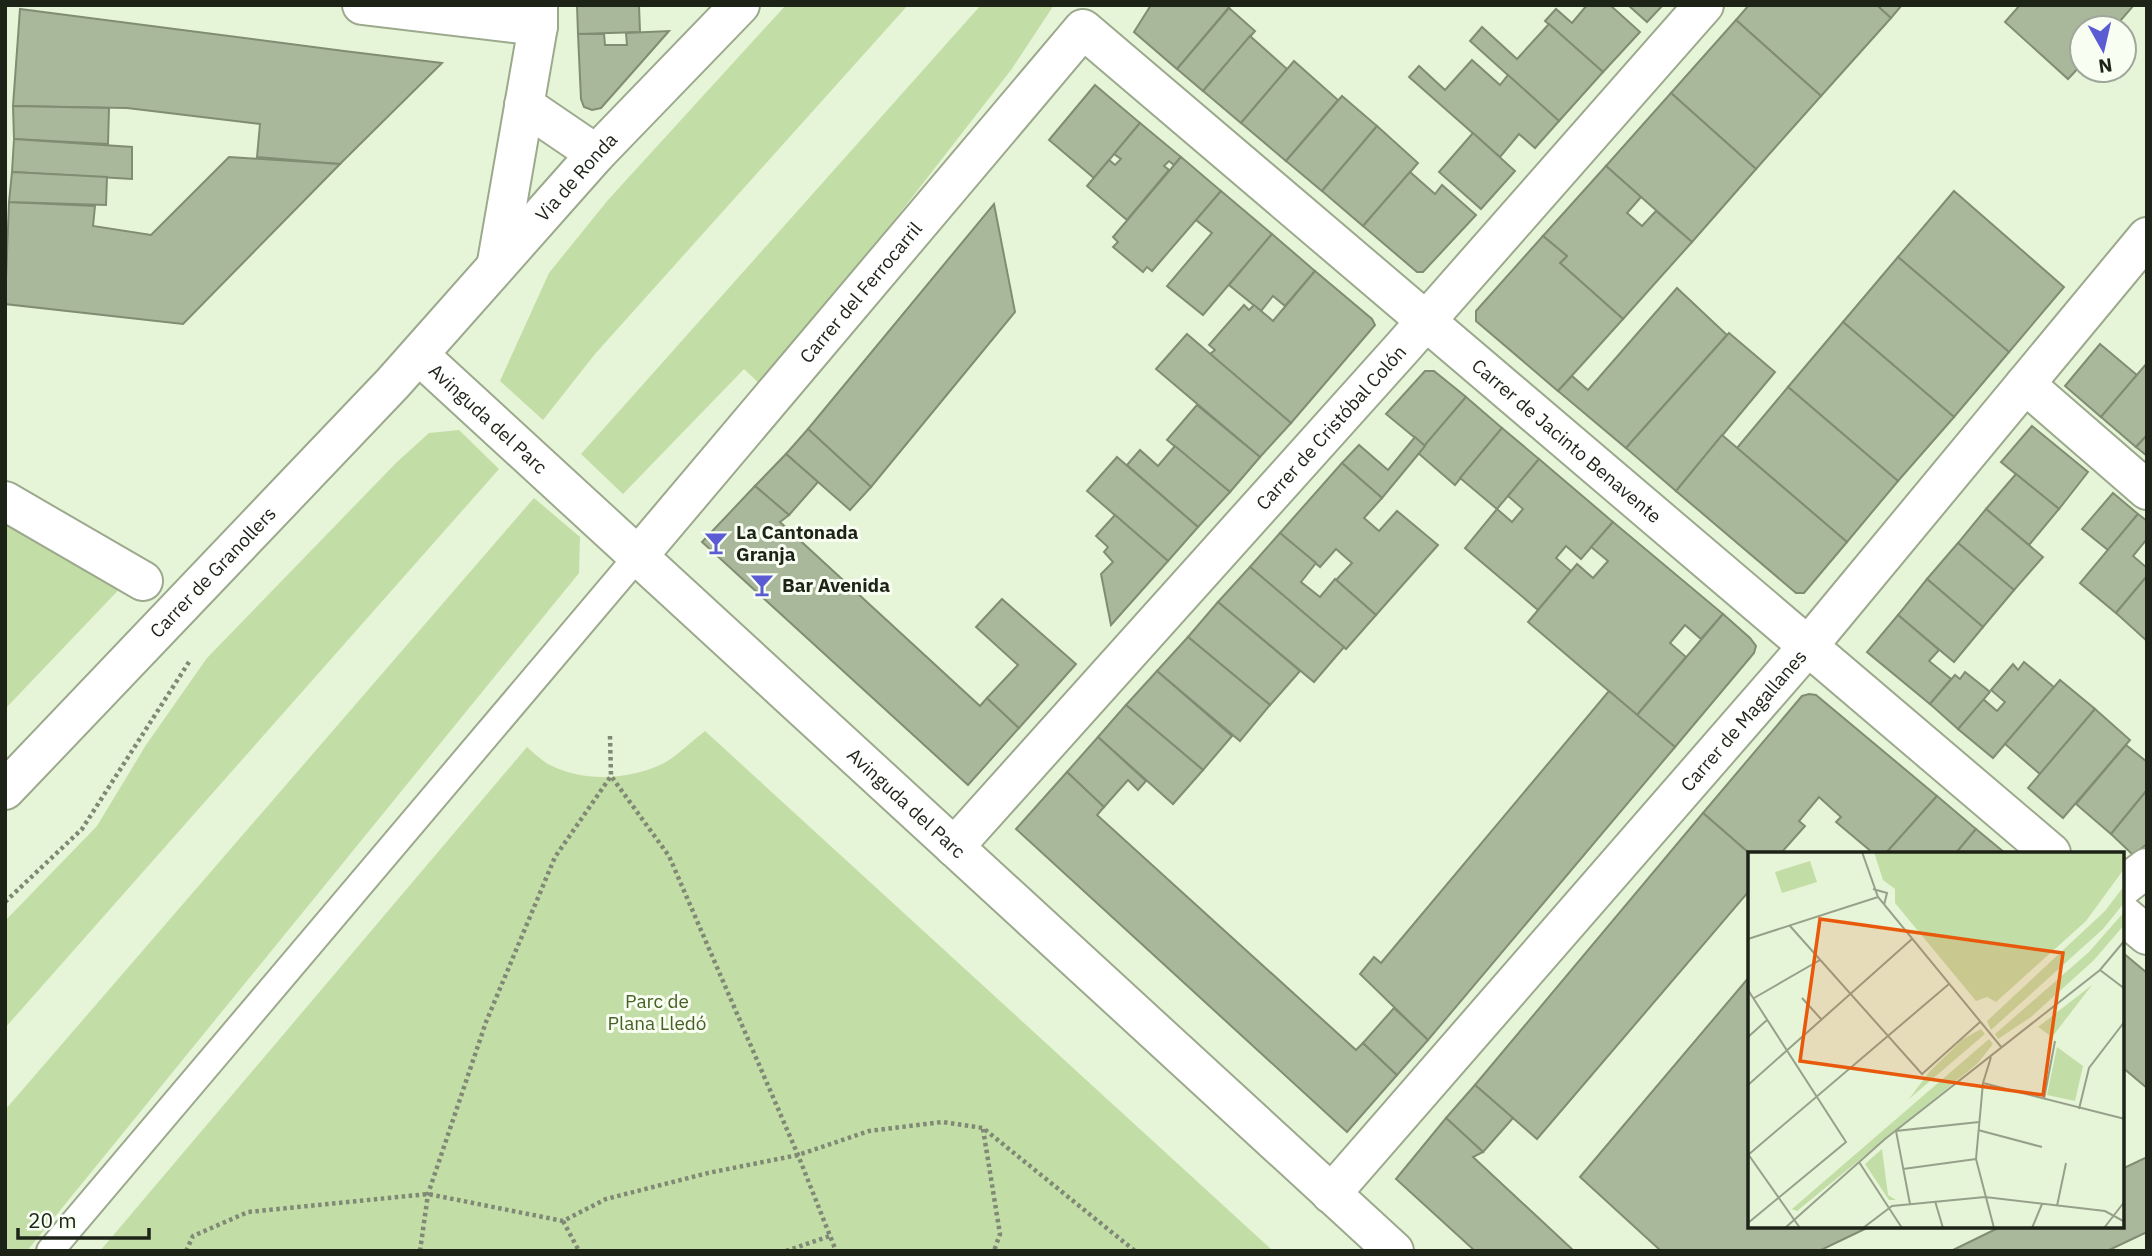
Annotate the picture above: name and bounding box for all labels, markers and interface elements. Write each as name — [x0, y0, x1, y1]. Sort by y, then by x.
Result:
north arrow — [2068, 14, 2138, 84]
text: N — [2097, 53, 2114, 79]
street label: Via de Ronda — [530, 127, 622, 226]
street label: Carrer del Ferrocarril — [794, 217, 927, 368]
street label: Carrer de Cristóbal Colón — [1251, 340, 1411, 515]
street label: Carrer de Jacinto Benavente — [1467, 353, 1666, 528]
street label: Avinguda del Parc — [424, 358, 553, 479]
street label: Carrer de Granollers — [145, 501, 281, 643]
place label: La Cantonada Granja — [736, 520, 859, 566]
bar icon: La Cantonada Granja — [702, 529, 730, 557]
bar icon: Bar Avenida — [748, 571, 776, 599]
place label: Bar Avenida — [782, 573, 890, 597]
street label: Carrer de Magallanes — [1675, 644, 1812, 796]
street label: Avinguda del Parc — [842, 743, 971, 864]
inset map — [1748, 852, 2124, 1228]
park label: Parc de Plana Lledó — [607, 989, 707, 1035]
scale bar — [18, 1196, 149, 1240]
text: 20 m — [28, 1206, 77, 1234]

